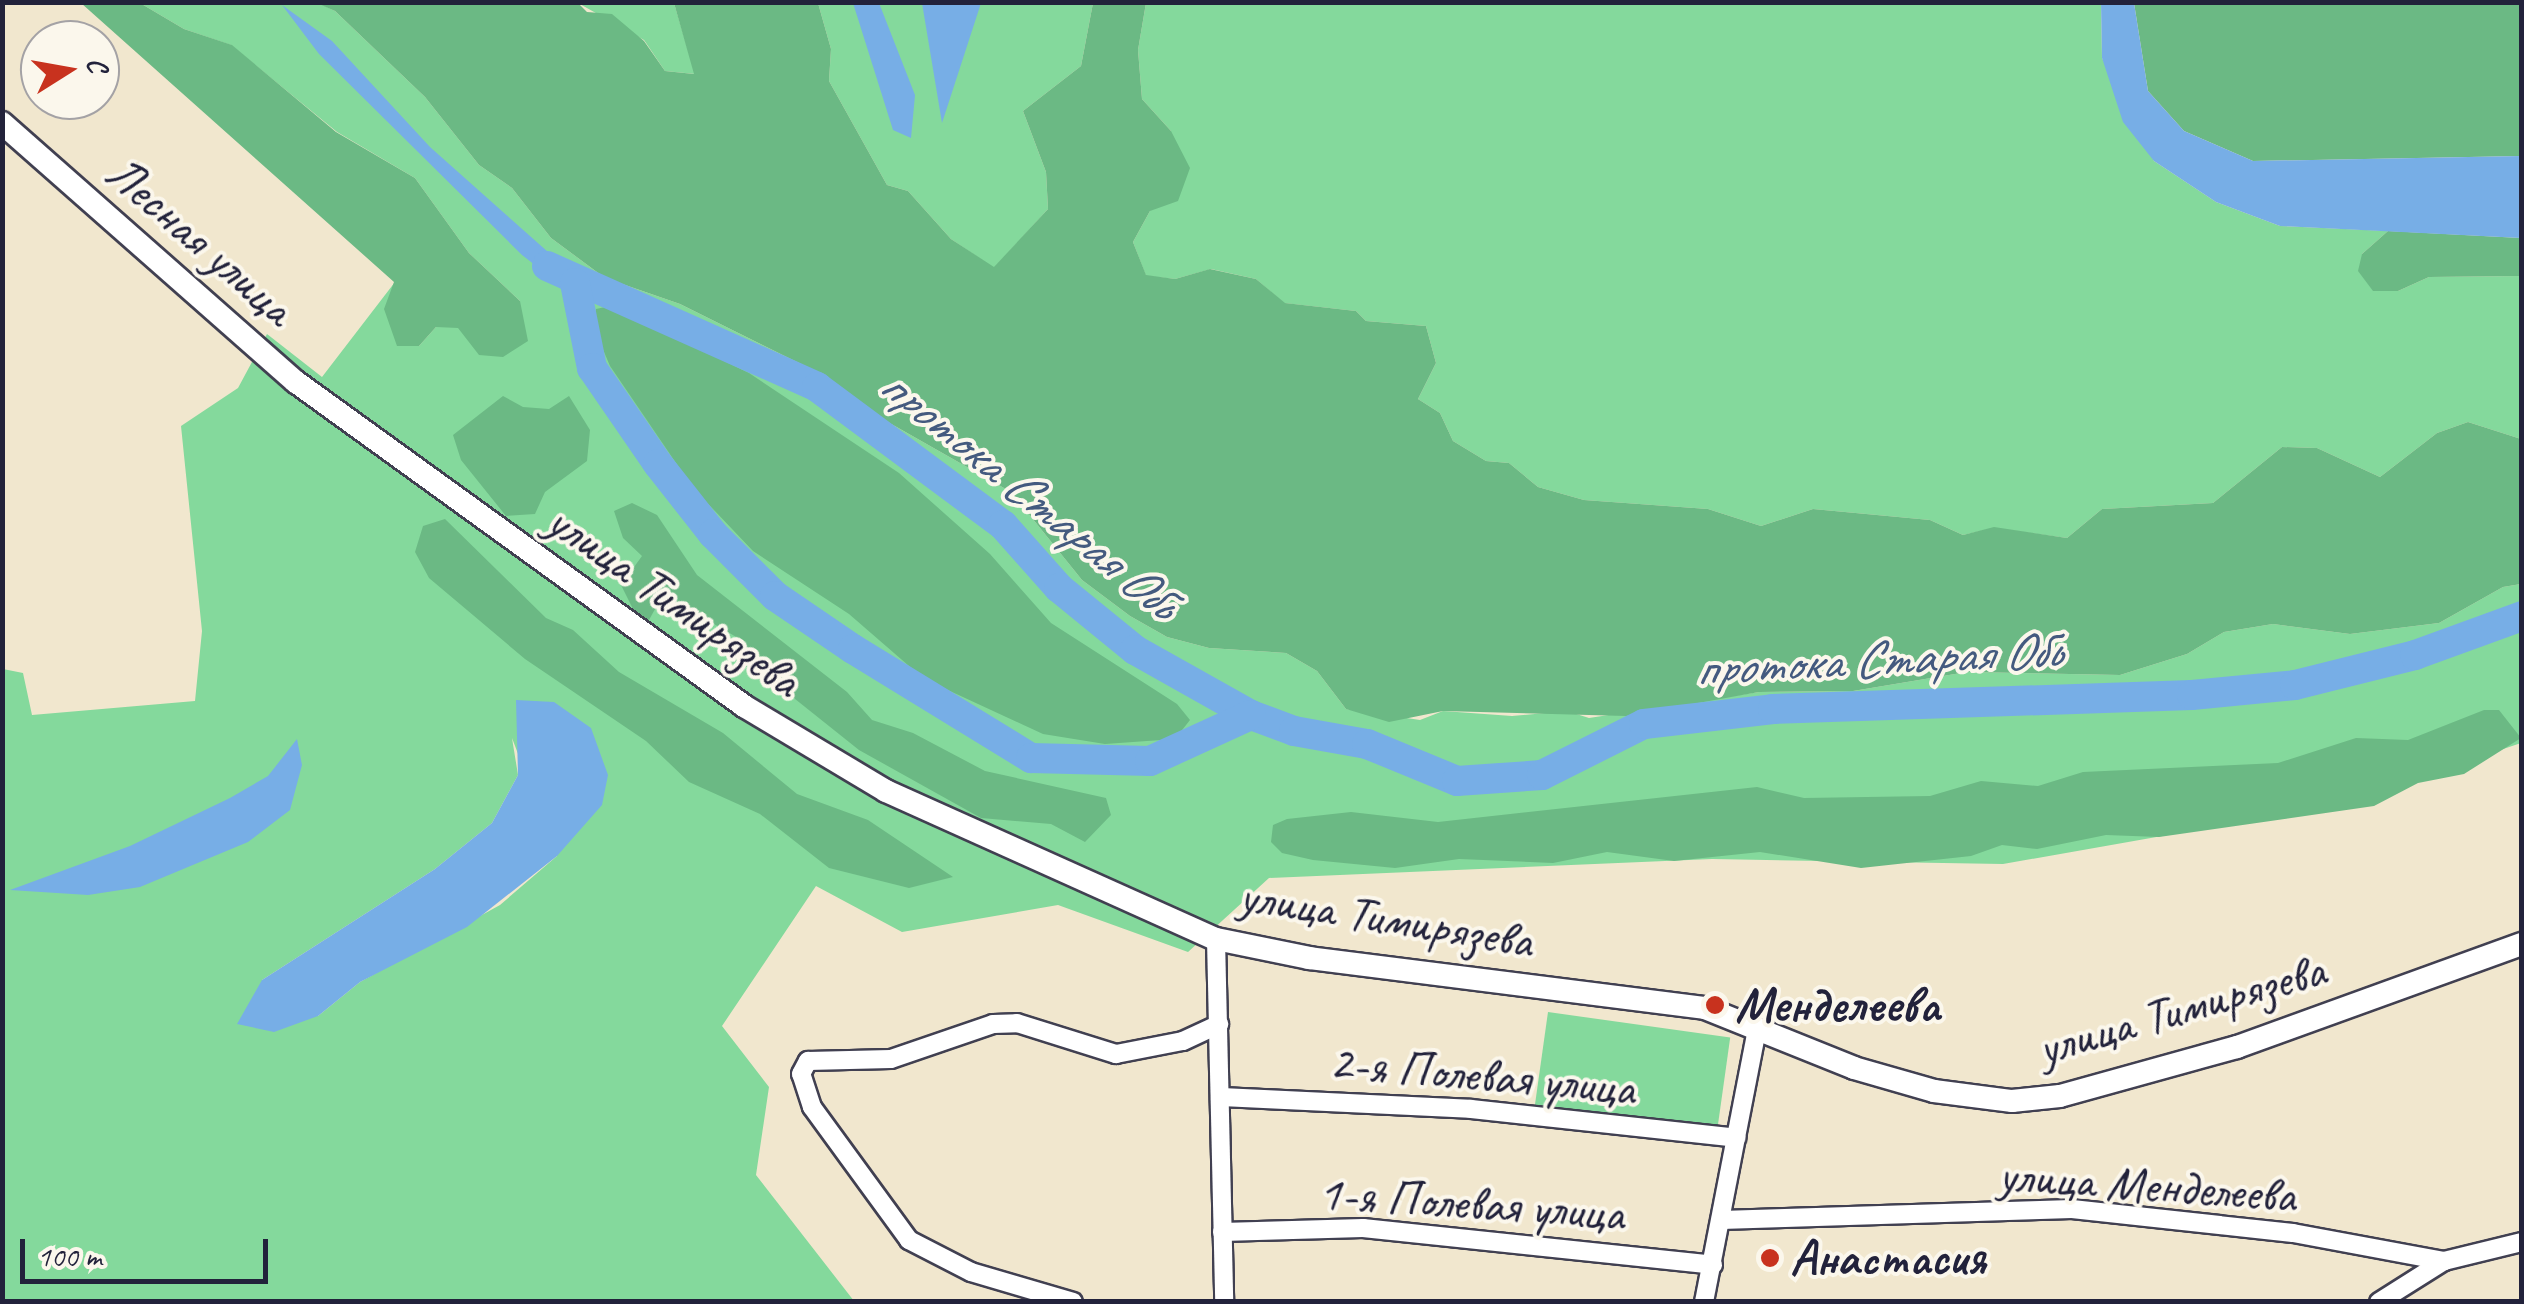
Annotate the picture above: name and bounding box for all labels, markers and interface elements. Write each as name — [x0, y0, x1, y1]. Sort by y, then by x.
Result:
north arrow — [20, 20, 120, 120]
text: С — [79, 54, 116, 75]
street label: Лесная улица — [94, 142, 306, 338]
water label: протока Старая Обь — [868, 355, 1188, 631]
street label: улица Тимирязева — [536, 491, 812, 709]
water label: протока Старая Обь — [1695, 619, 2059, 701]
street label: улица Тимирязева — [1236, 865, 1536, 971]
street label: улица Тимирязева — [2031, 940, 2331, 1078]
place label: Менделеева — [1735, 975, 1940, 1035]
marker: Менделеева — [1704, 994, 1726, 1016]
street label: 2-я Полевая улица — [1324, 1032, 1640, 1118]
street label: улица Менделеева — [1997, 1145, 2297, 1225]
street label: 1-я Полевая улица — [1314, 1162, 1628, 1244]
scale bar — [25, 1219, 272, 1281]
place label: Анастасия — [1790, 1228, 1985, 1288]
text: 100 m — [37, 1237, 102, 1275]
marker: Анастасия — [1759, 1247, 1781, 1269]

